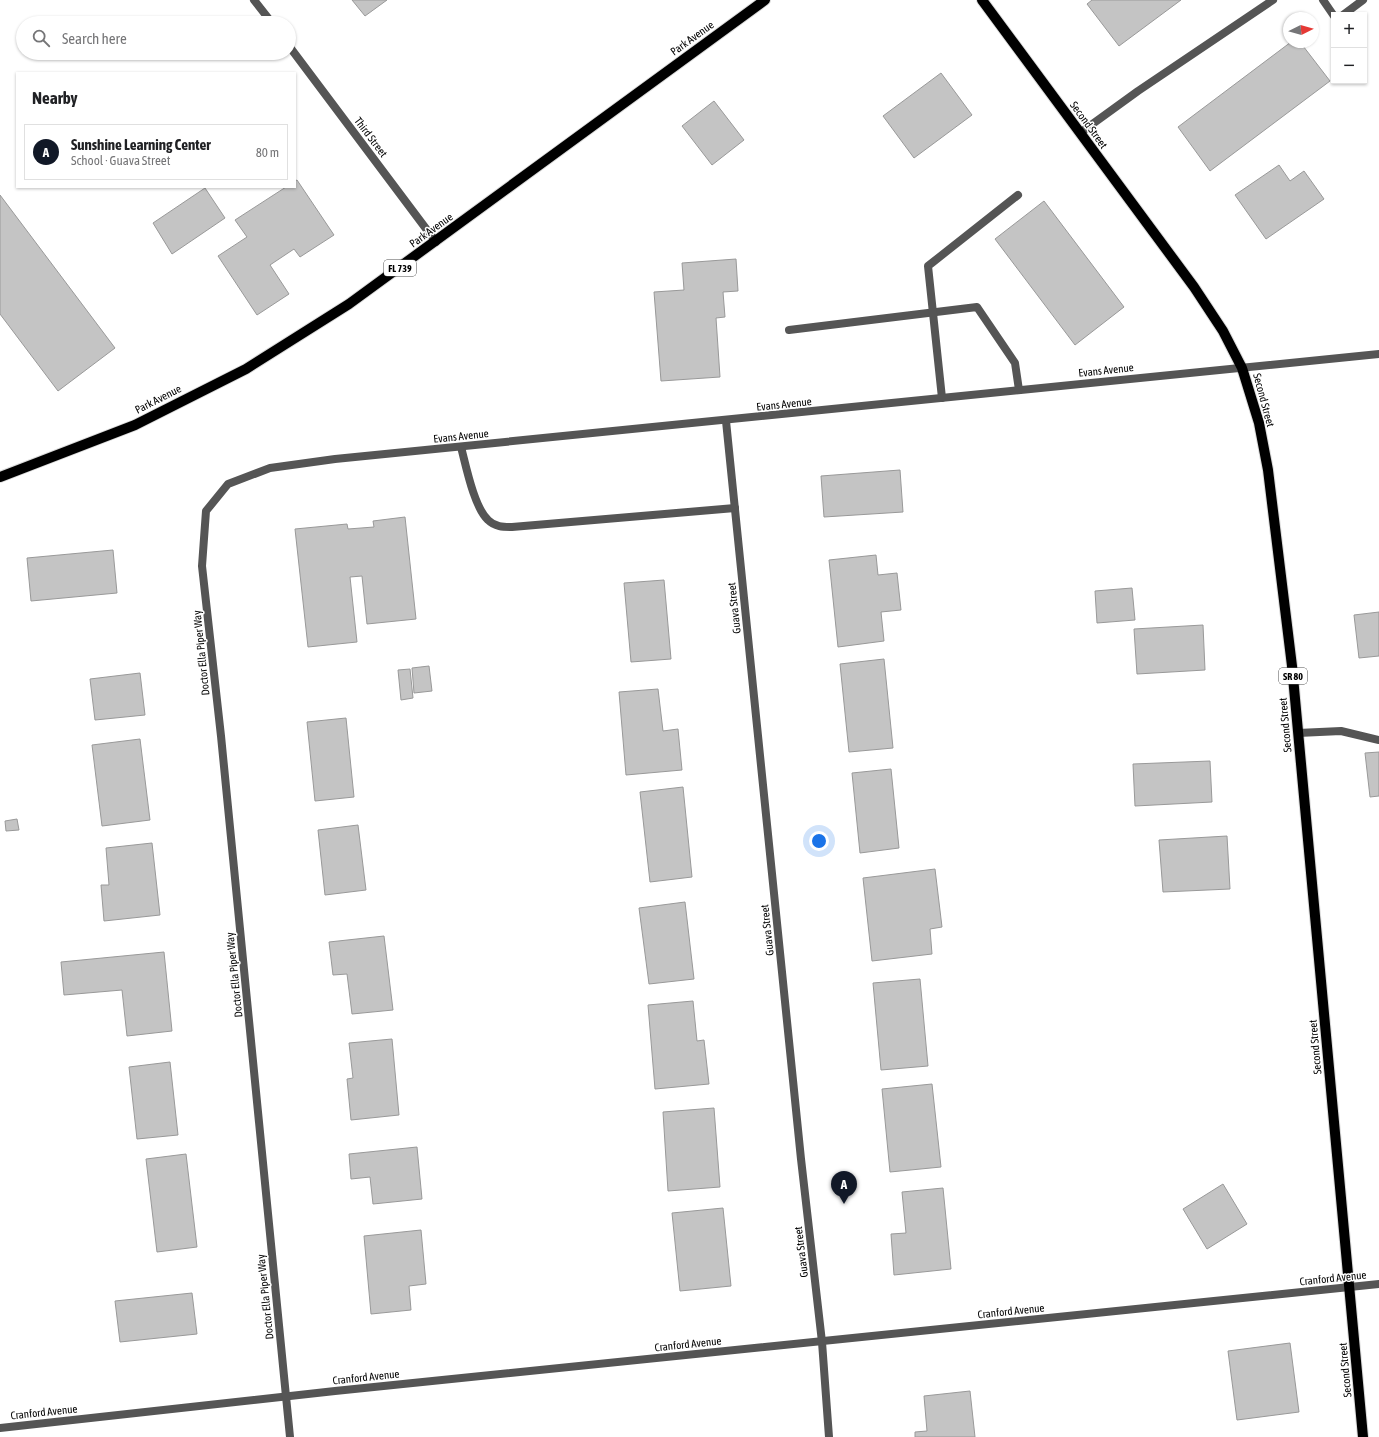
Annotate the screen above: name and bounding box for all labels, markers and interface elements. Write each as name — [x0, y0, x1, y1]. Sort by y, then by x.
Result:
north arrow — [1283, 12, 1319, 48]
map controls — [1331, 12, 1367, 84]
button: + — [1331, 12, 1367, 48]
search box — [16, 16, 296, 60]
street label: Park Avenue — [668, 18, 716, 58]
icon: search — [30, 27, 52, 49]
text: Search here — [62, 30, 127, 47]
button: − — [1331, 48, 1367, 84]
text: Nearby — [32, 88, 78, 108]
street label: Second Street — [1068, 99, 1110, 151]
street label: Third Street — [352, 115, 390, 159]
text: Sunshine Learning Center — [71, 136, 211, 153]
text: A — [43, 145, 49, 160]
text: 80 m — [256, 145, 279, 160]
text: School · Guava Street — [71, 153, 170, 168]
street label: Park Avenue — [407, 210, 455, 250]
road number: FL 739 — [384, 260, 416, 276]
street label: Evans Avenue — [1078, 361, 1134, 379]
street label: Second Street — [1251, 372, 1277, 428]
street label: Park Avenue — [133, 382, 183, 416]
street label: Evans Avenue — [756, 395, 812, 413]
street label: Evans Avenue — [433, 427, 489, 445]
street label: Guava Street — [725, 582, 743, 634]
street label: Doctor Ella Piper Way — [191, 609, 211, 696]
road number: SR 80 — [1279, 668, 1307, 684]
street label: Second Street — [1277, 697, 1293, 753]
your location — [809, 831, 829, 851]
street label: Guava Street — [758, 904, 776, 956]
street label: Doctor Ella Piper Way — [224, 931, 244, 1018]
street label: Second Street — [1307, 1019, 1323, 1075]
pin: A — [831, 1171, 857, 1204]
street label: Guava Street — [792, 1226, 810, 1278]
street label: Doctor Ella Piper Way — [255, 1253, 275, 1340]
street label: Cranford Avenue — [1299, 1269, 1367, 1287]
street label: Cranford Avenue — [977, 1302, 1045, 1320]
street label: Cranford Avenue — [654, 1335, 722, 1353]
street label: Second Street — [1337, 1342, 1353, 1398]
street label: Cranford Avenue — [332, 1368, 400, 1386]
street label: Cranford Avenue — [10, 1403, 78, 1421]

